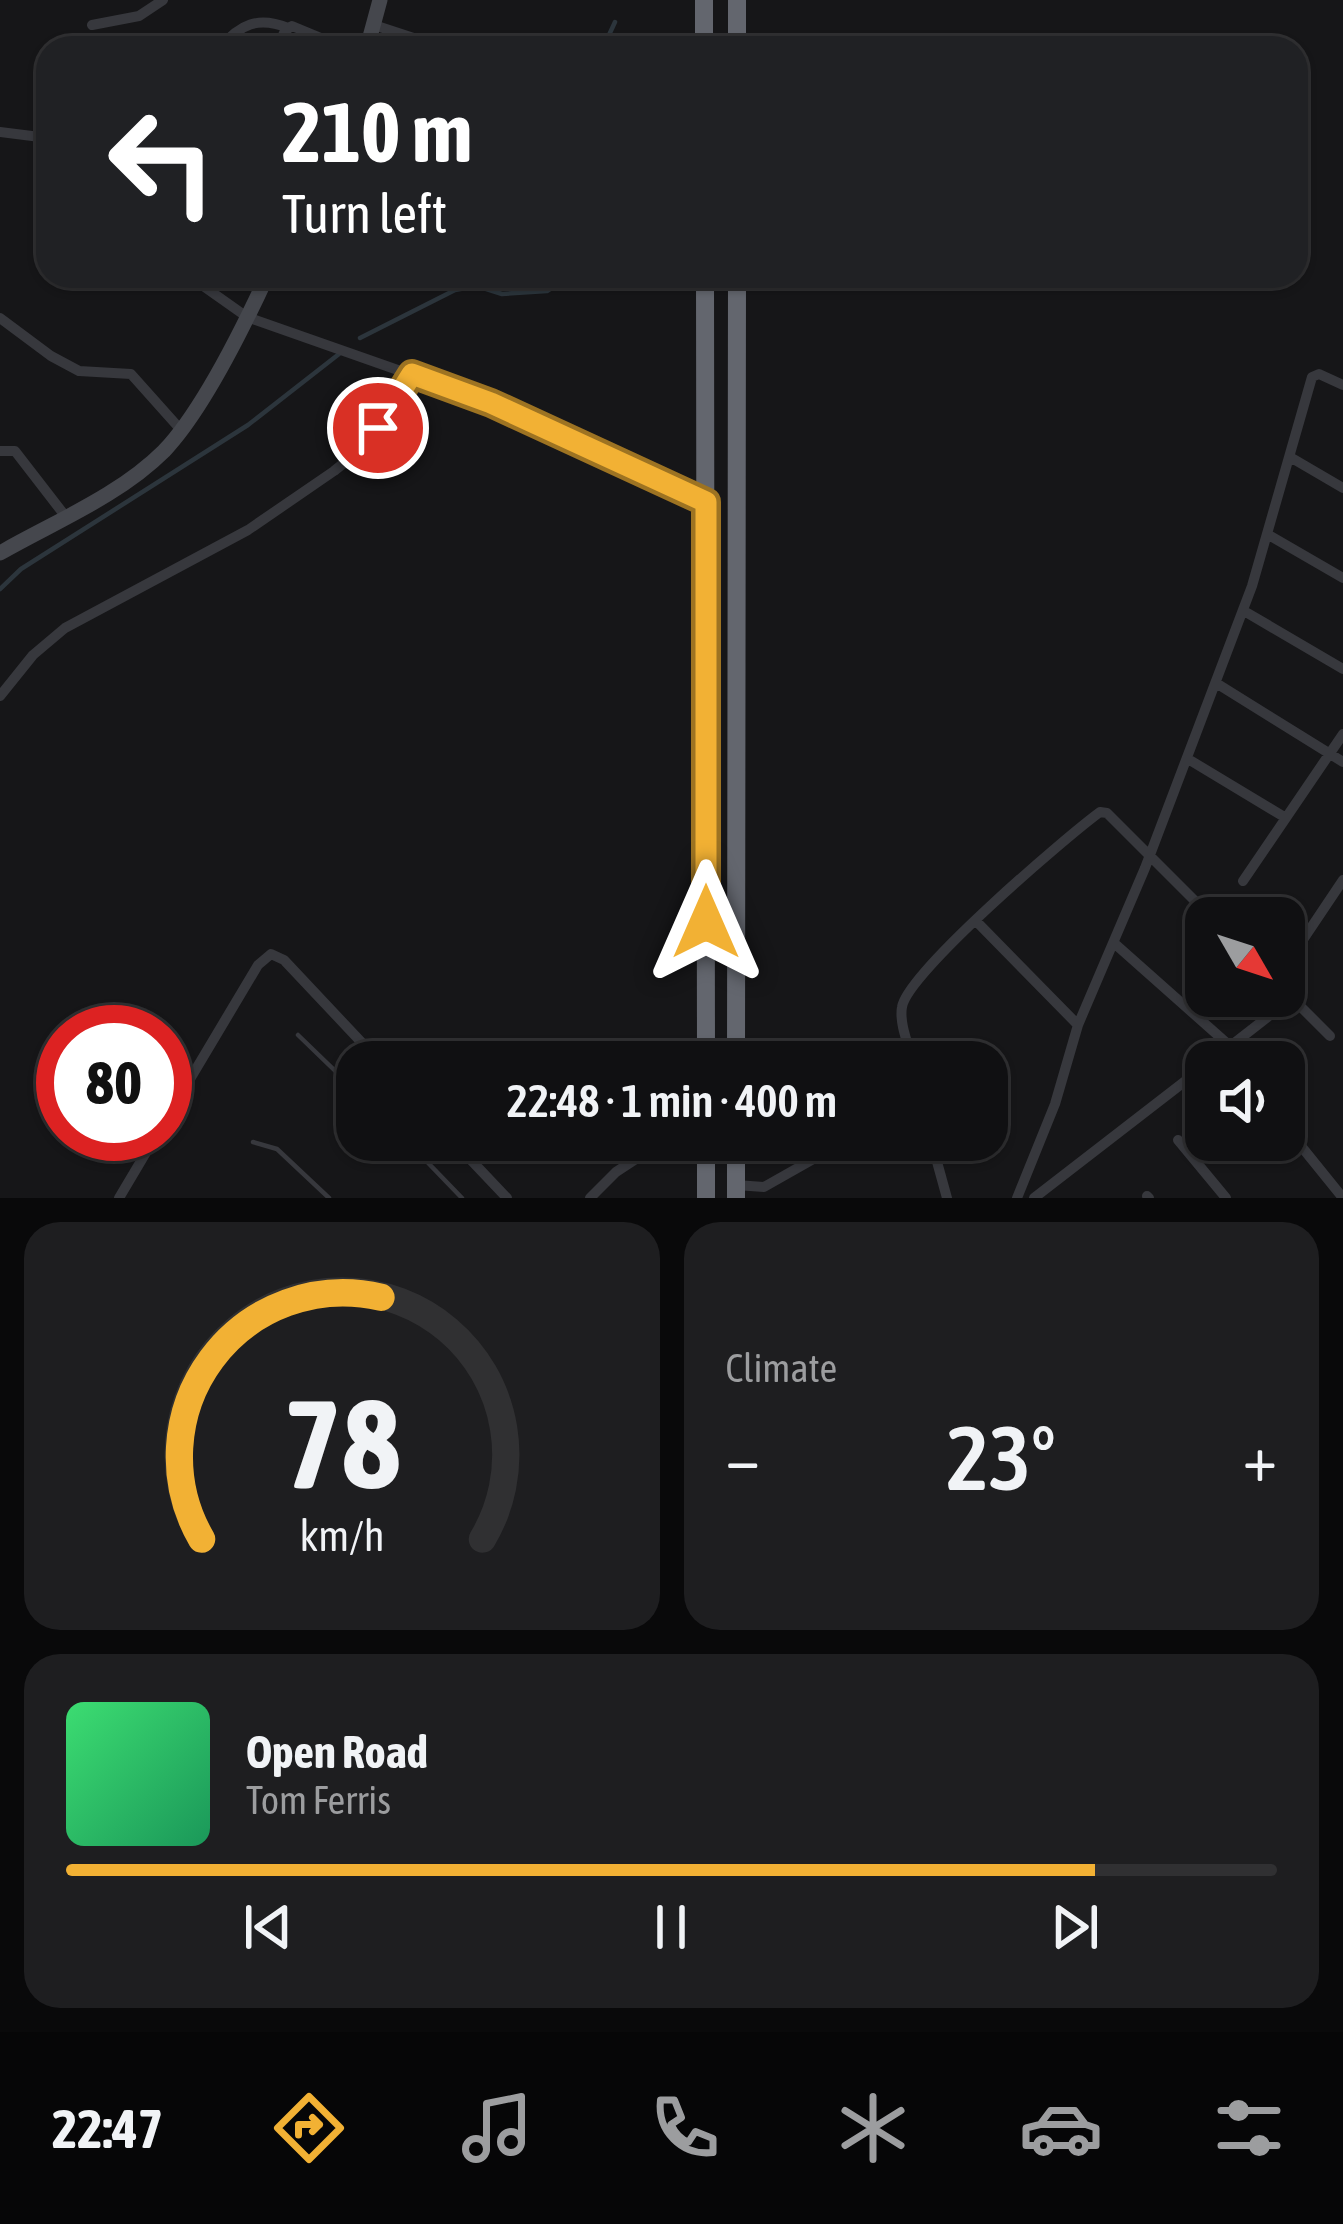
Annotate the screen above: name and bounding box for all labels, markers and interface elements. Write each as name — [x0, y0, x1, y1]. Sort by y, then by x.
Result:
icon: left — [84, 84, 240, 240]
text: 210 m — [282, 84, 472, 180]
text: Turn left — [282, 183, 447, 244]
pin — [327, 377, 429, 479]
icon: arrive — [345, 395, 411, 461]
position arrow — [643, 859, 769, 985]
north arrow — [1185, 897, 1305, 1017]
map controls — [1185, 897, 1305, 1161]
speed limit sign: 80 — [36, 1005, 192, 1161]
button: sound — [1185, 1041, 1305, 1161]
text: 22:48 · 1 min · 400 m — [507, 1075, 837, 1127]
text: Climate — [726, 1346, 837, 1390]
text: 78 — [283, 1371, 400, 1514]
text: 23° — [947, 1406, 1056, 1509]
text: − — [726, 1419, 760, 1495]
text: + — [1243, 1419, 1277, 1495]
text: km/h — [299, 1511, 384, 1560]
text: Open Road — [246, 1726, 428, 1778]
text: Tom Ferris — [246, 1778, 391, 1822]
icon: previous — [235, 1894, 301, 1960]
icon: pause — [638, 1894, 704, 1960]
icon: next — [1042, 1894, 1108, 1960]
icon: directions — [267, 2086, 351, 2170]
icon: music — [455, 2086, 539, 2170]
icon: phone — [643, 2086, 727, 2170]
icon: climate — [831, 2086, 915, 2170]
icon: car — [1019, 2086, 1103, 2170]
icon: filters — [1207, 2086, 1291, 2170]
text: 22:47 — [52, 2098, 163, 2159]

